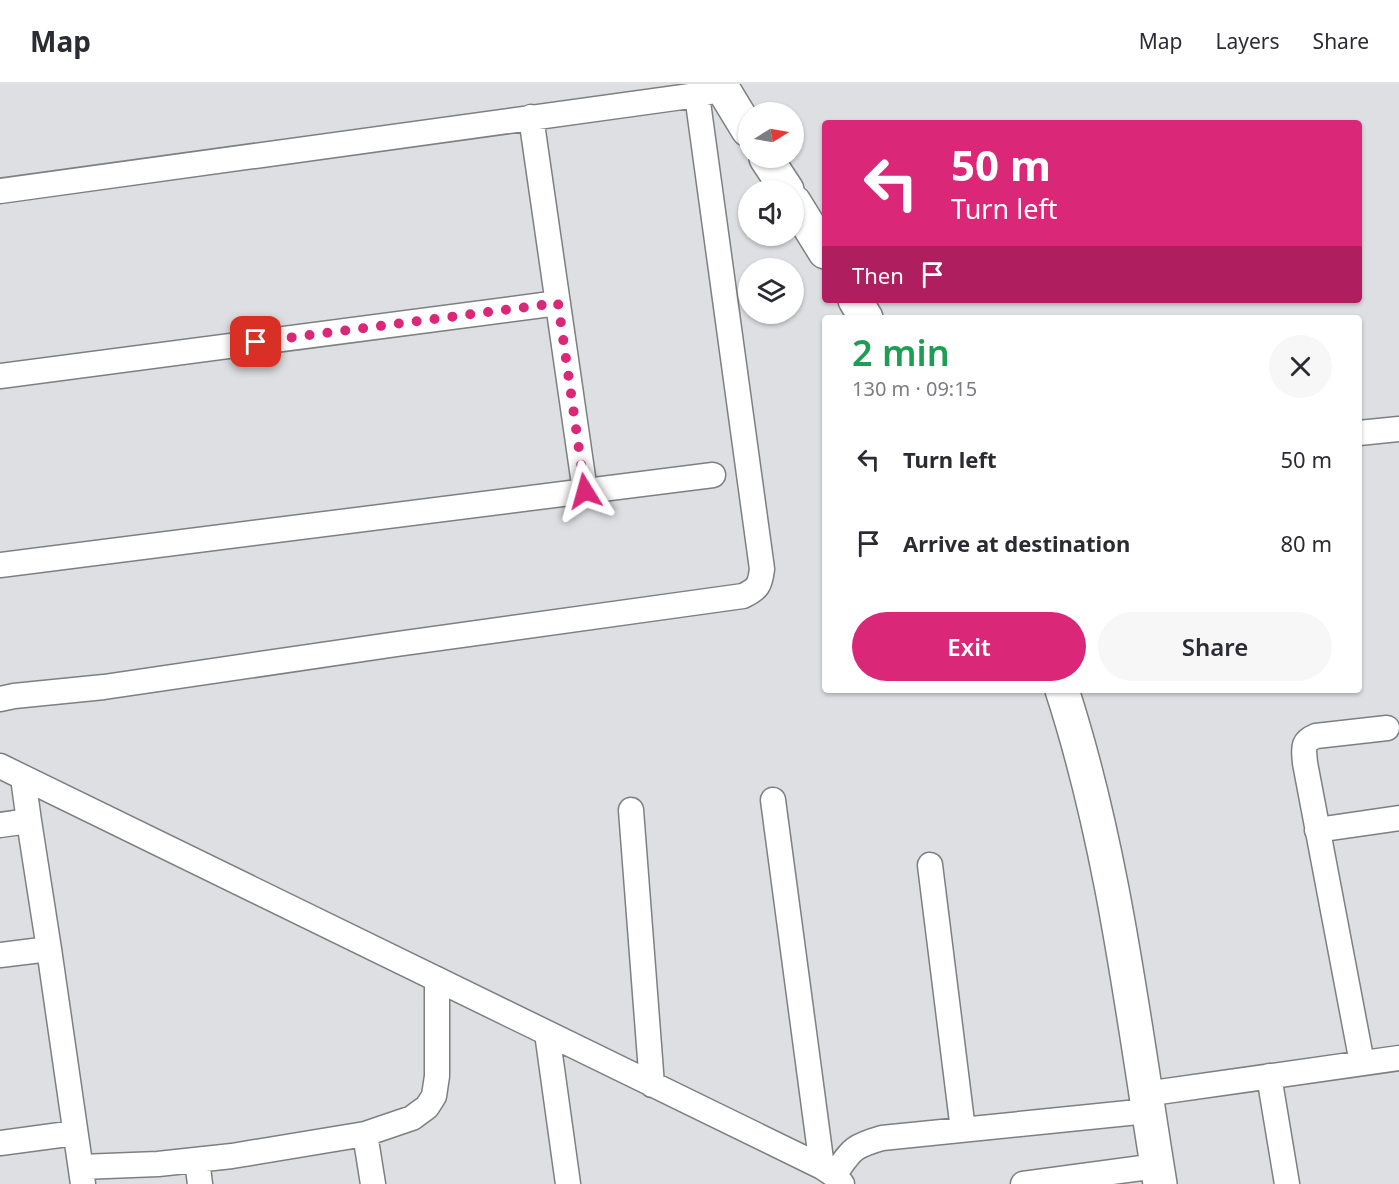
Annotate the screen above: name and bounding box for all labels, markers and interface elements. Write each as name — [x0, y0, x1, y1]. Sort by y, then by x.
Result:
text: Map — [30, 22, 91, 60]
text: Map — [1139, 27, 1183, 55]
text: Layers — [1216, 27, 1280, 55]
text: Share — [1313, 27, 1369, 55]
north arrow — [738, 102, 804, 168]
map controls — [738, 102, 804, 324]
text: 50 m — [951, 136, 1051, 193]
icon: left — [852, 144, 930, 222]
button: sound — [738, 180, 804, 246]
text: Turn left — [951, 190, 1057, 227]
button: layers — [738, 258, 804, 324]
icon: arrive — [916, 258, 949, 291]
text: Then — [852, 260, 904, 290]
pin — [230, 316, 281, 367]
icon: arrive — [239, 325, 272, 358]
text: 2 min — [852, 328, 950, 377]
button: close — [1269, 335, 1332, 398]
text: 130 m · 09:15 — [852, 375, 977, 402]
icon: left — [852, 443, 885, 476]
text: Turn left — [903, 444, 997, 474]
text: 50 m — [1281, 444, 1332, 474]
position arrow — [553, 459, 617, 523]
icon: arrive — [852, 527, 885, 560]
text: Arrive at destination — [903, 528, 1130, 558]
text: 80 m — [1281, 528, 1332, 558]
button: Exit — [852, 612, 1086, 681]
button: Share — [1098, 612, 1332, 681]

